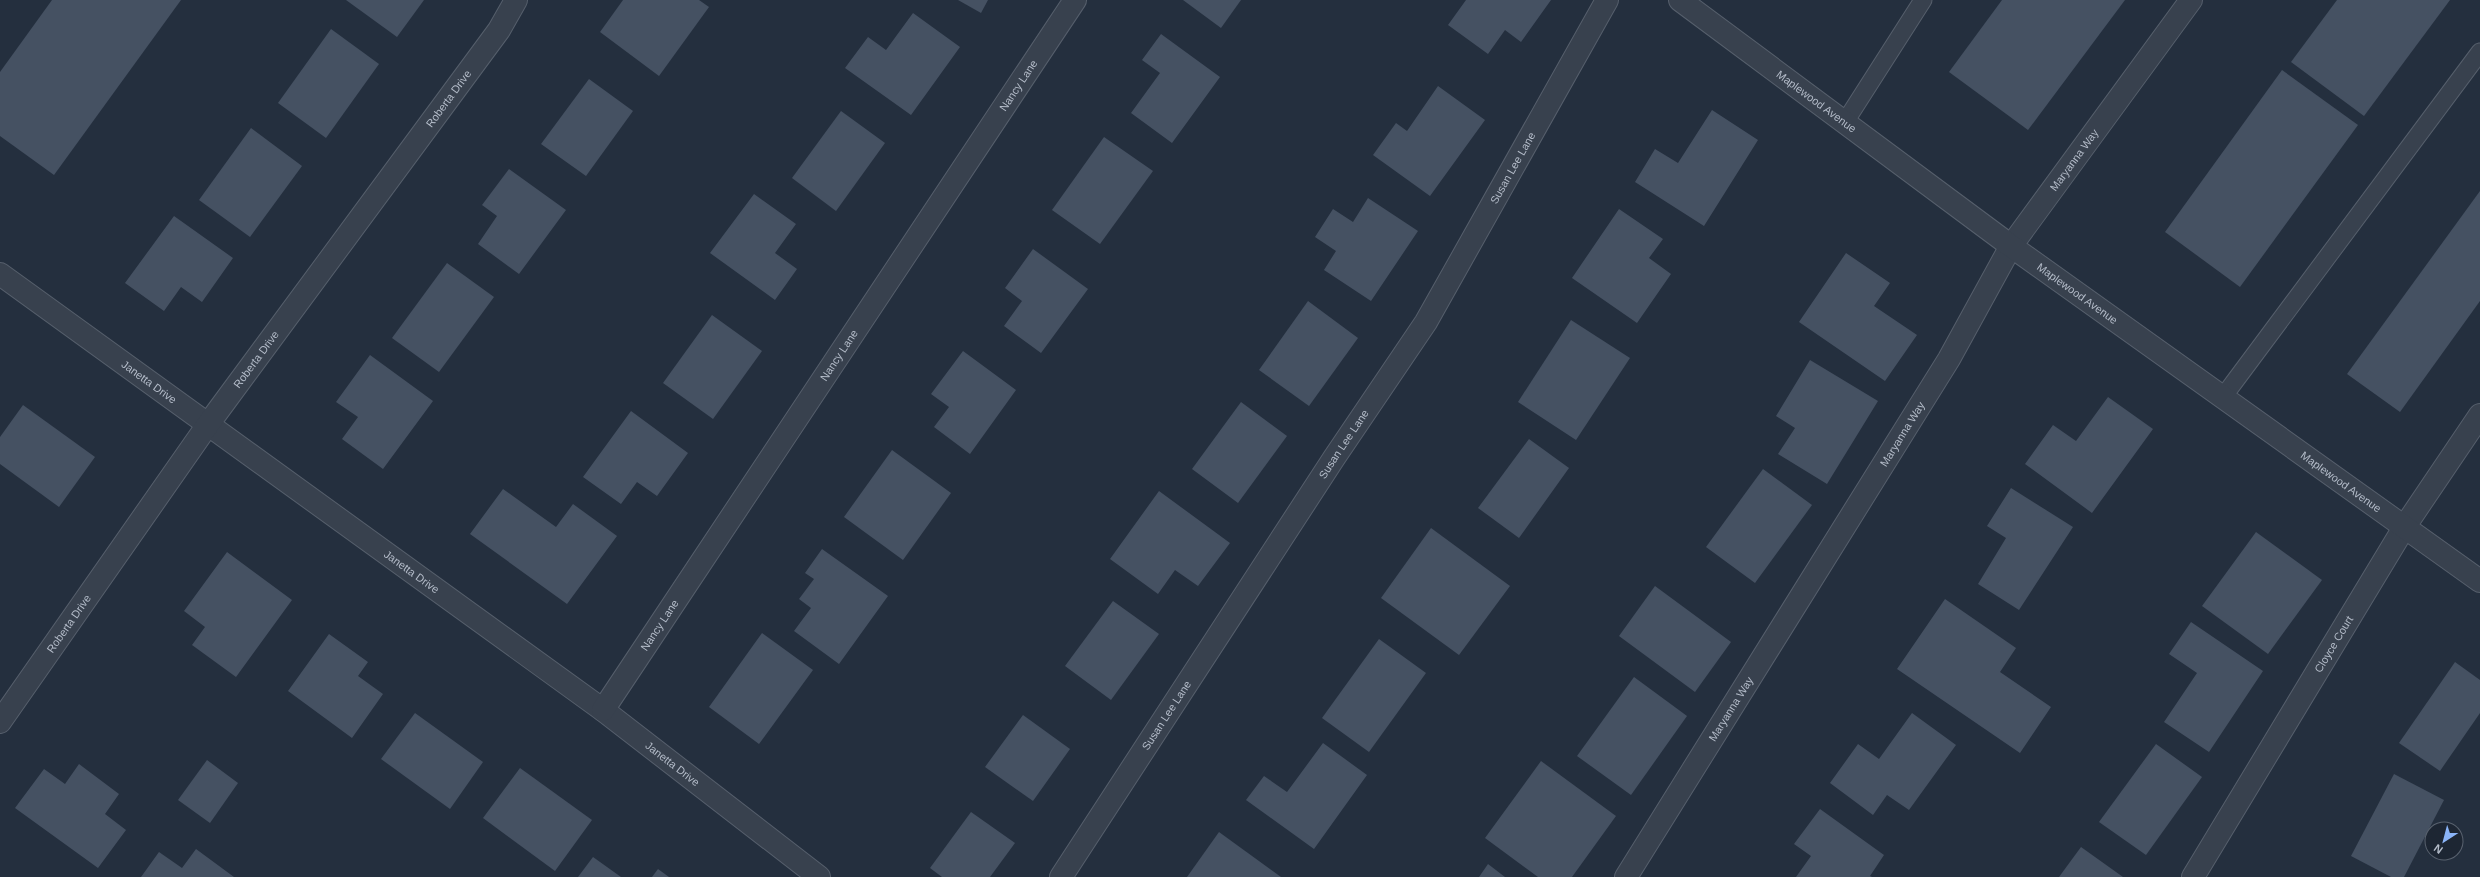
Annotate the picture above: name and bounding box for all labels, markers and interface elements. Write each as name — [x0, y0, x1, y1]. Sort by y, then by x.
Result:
street label: Nancy Lane — [997, 58, 1039, 113]
street label: Roberta Drive — [423, 68, 473, 129]
street label: Maplewood Avenue — [1774, 68, 1859, 135]
street label: Maryanna Way — [2047, 126, 2101, 193]
street label: Susan Lee Lane — [1488, 130, 1537, 206]
street label: Maplewood Avenue — [2035, 261, 2120, 326]
street label: Nancy Lane — [818, 327, 860, 383]
street label: Roberta Drive — [231, 328, 281, 390]
street label: Janetta Drive — [119, 358, 179, 406]
street label: Maryanna Way — [1878, 399, 1927, 468]
street label: Susan Lee Lane — [1316, 407, 1371, 481]
street label: Maplewood Avenue — [2299, 449, 2384, 515]
street label: Janetta Drive — [382, 548, 441, 596]
street label: Roberta Drive — [44, 592, 93, 655]
street label: Nancy Lane — [638, 597, 681, 653]
street label: Cloyce Court — [2312, 614, 2355, 675]
street label: Maryanna Way — [1706, 674, 1756, 743]
street label: Susan Lee Lane — [1139, 678, 1193, 752]
street label: Janetta Drive — [643, 739, 702, 788]
north arrow — [2424, 821, 2464, 861]
text: N — [2431, 842, 2445, 856]

